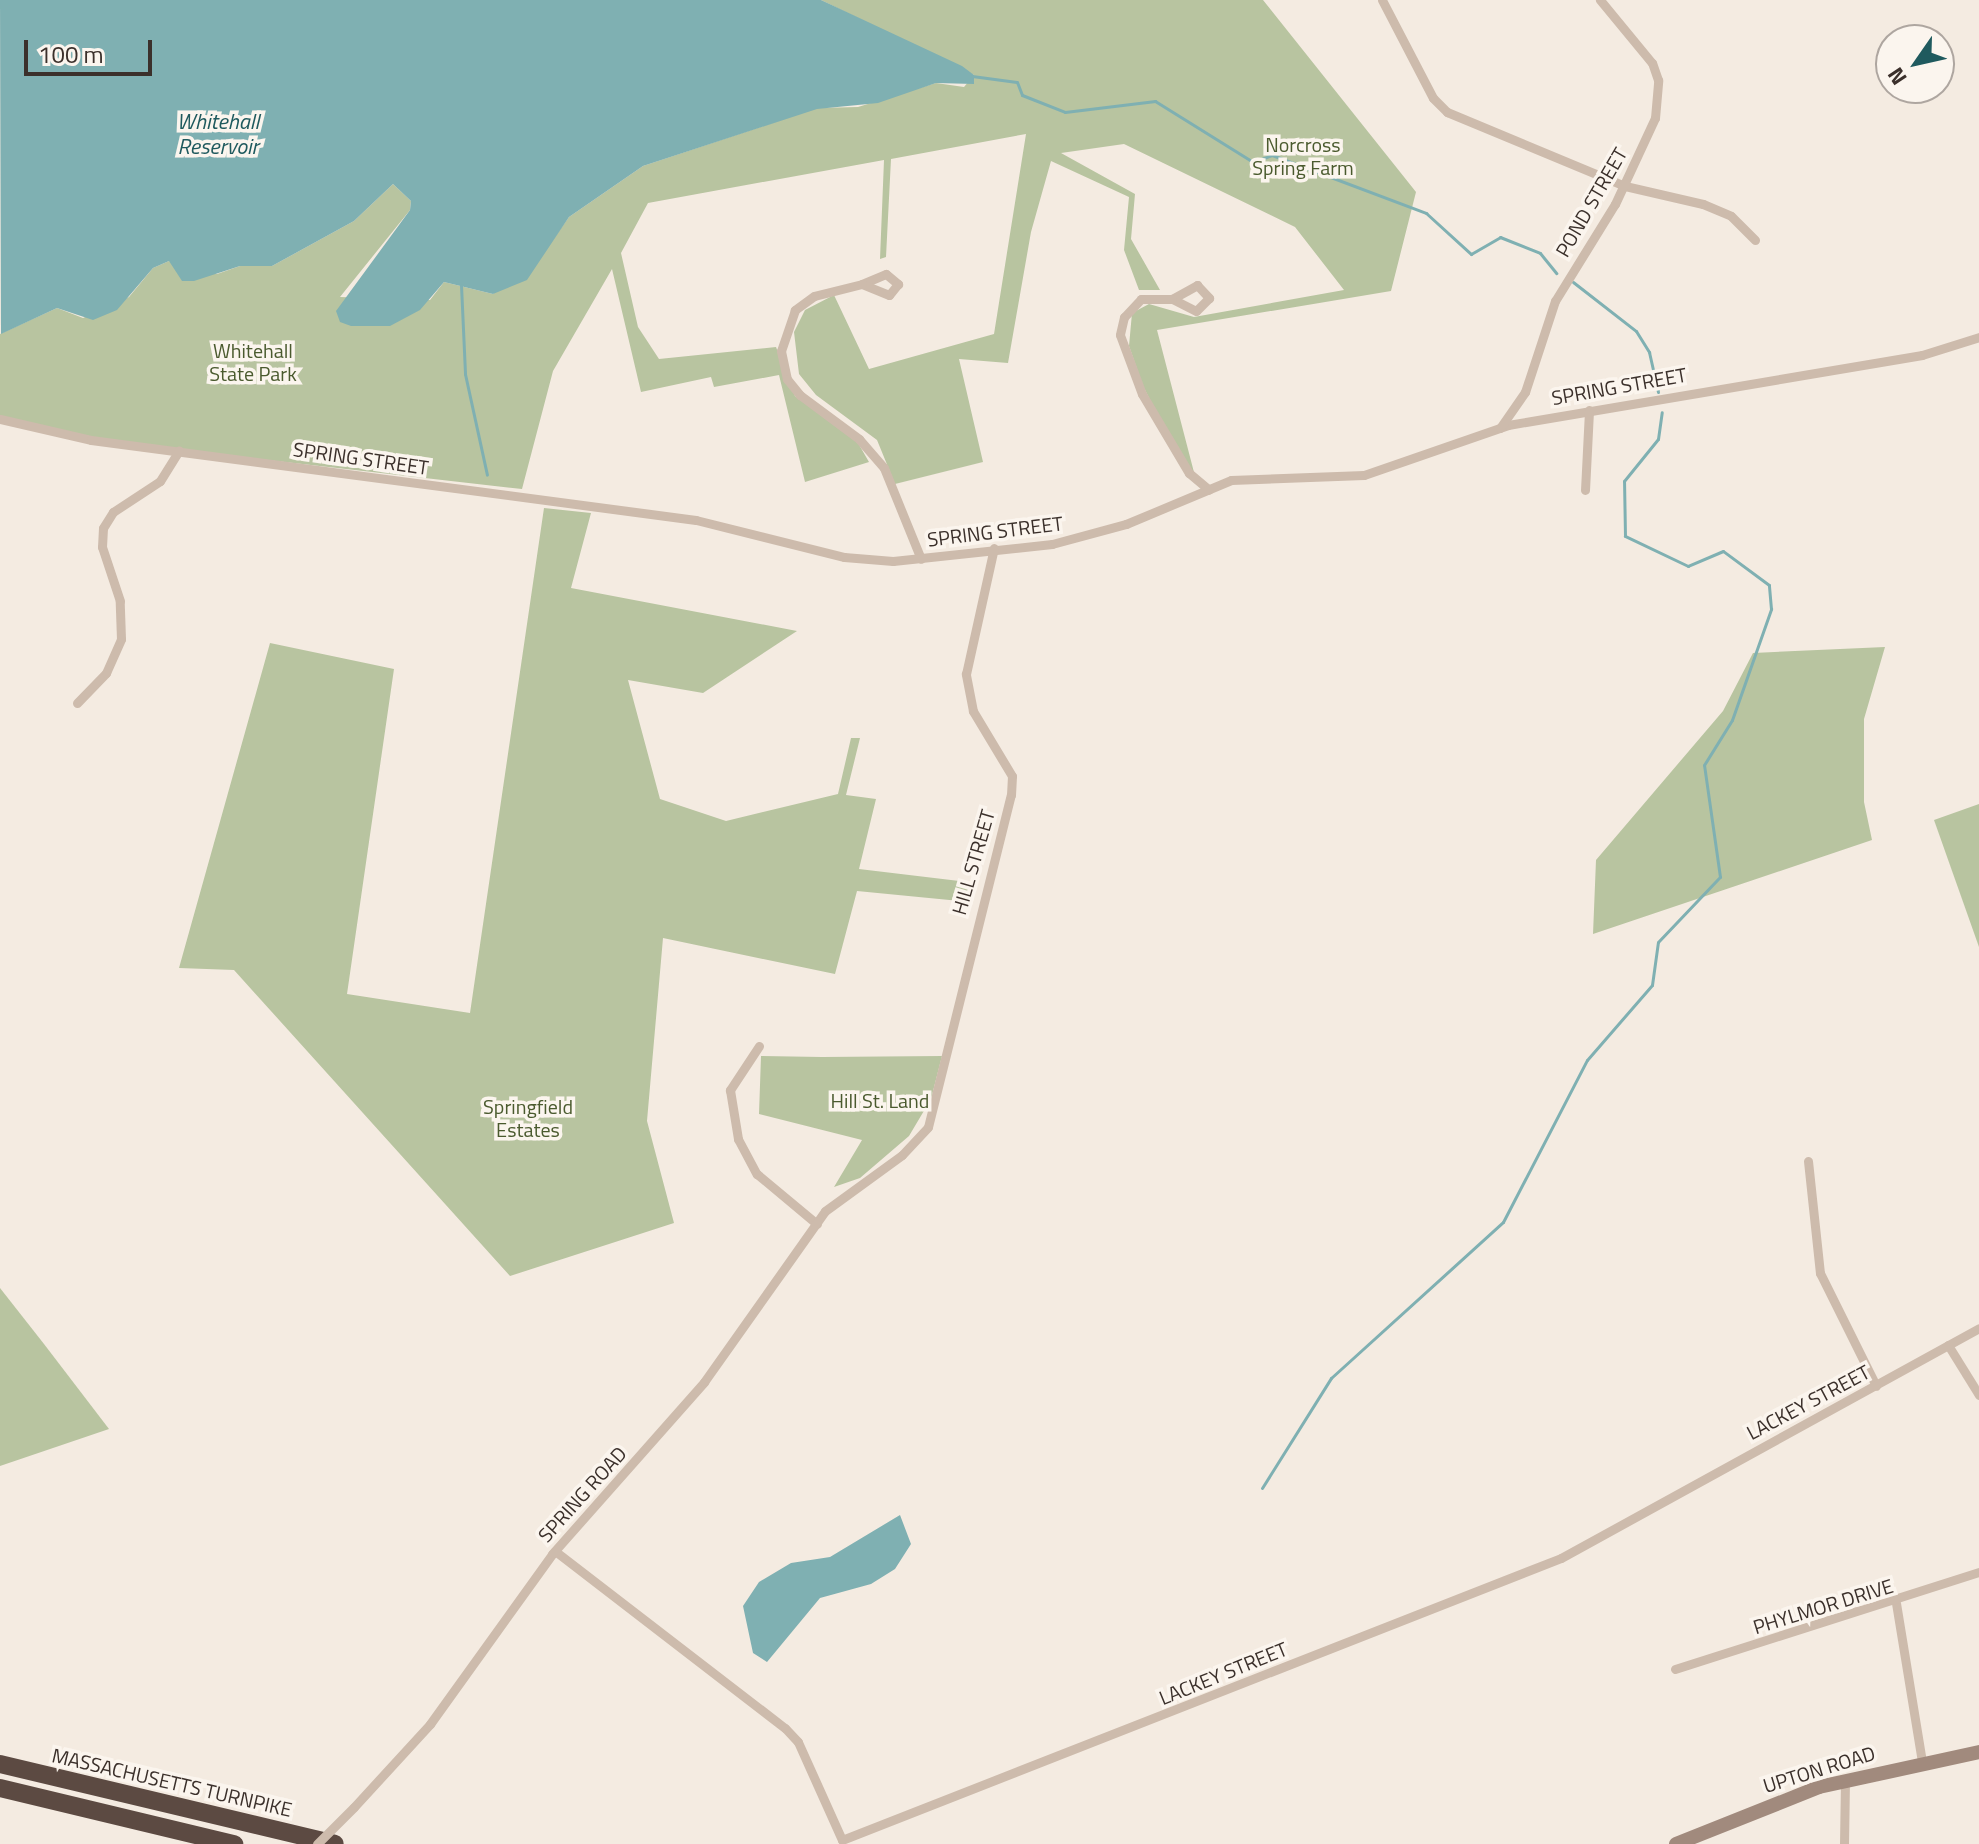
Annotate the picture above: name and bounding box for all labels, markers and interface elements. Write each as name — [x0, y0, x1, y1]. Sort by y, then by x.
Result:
scale bar — [28, 24, 156, 74]
north arrow — [1875, 24, 1955, 104]
text: 100 m — [38, 36, 104, 72]
text: N — [1878, 60, 1915, 92]
water label: Whitehall Reservoir — [177, 108, 259, 160]
park label: Norcross Spring Farm — [1252, 133, 1354, 180]
street label: POND STREET — [1550, 143, 1632, 261]
park label: Whitehall State Park — [209, 339, 297, 386]
street label: SPRING STREET — [1550, 362, 1688, 410]
street label: SPRING STREET — [292, 437, 430, 479]
street label: SPRING STREET — [926, 511, 1064, 551]
street label: HILL STREET — [947, 807, 999, 917]
park label: Hill St. Land — [831, 1088, 929, 1112]
park label: Springfield Estates — [483, 1095, 573, 1142]
street label: LACKEY STREET — [1742, 1359, 1874, 1445]
street label: SPRING ROAD — [533, 1441, 631, 1547]
street label: PHYLMOR DRIVE — [1750, 1573, 1896, 1639]
street label: LACKEY STREET — [1155, 1636, 1291, 1710]
street label: UPTON ROAD — [1760, 1741, 1878, 1797]
street label: MASSACHUSETTS TURNPIKE — [50, 1743, 294, 1821]

